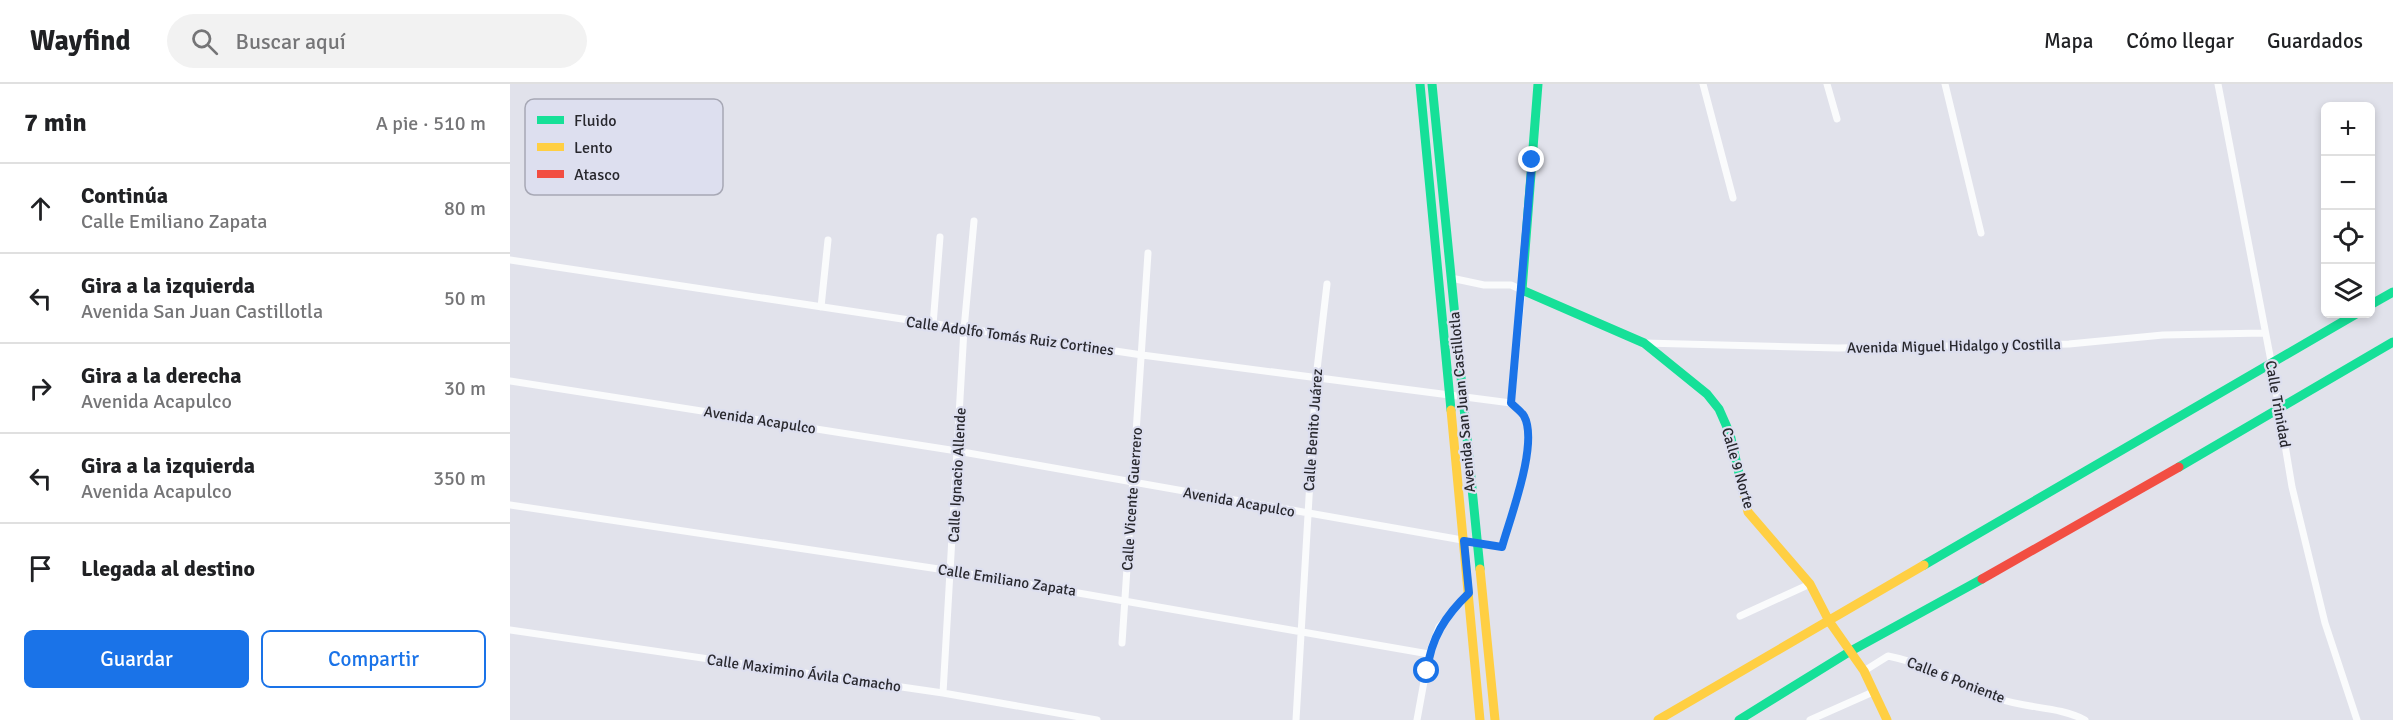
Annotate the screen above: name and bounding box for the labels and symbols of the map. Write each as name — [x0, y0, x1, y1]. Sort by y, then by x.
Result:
legend — [525, 99, 723, 195]
text: Fluido — [574, 111, 617, 131]
text: Lento — [574, 138, 612, 158]
route end — [1518, 146, 1544, 172]
text: Atasco — [574, 165, 620, 185]
street label: Avenida San Juan Castillotla — [1445, 311, 1479, 493]
street label: Calle Adolfo Tomás Ruiz Cortines — [905, 313, 1115, 360]
street label: Avenida Miguel Hidalgo y Costilla — [1847, 335, 2061, 357]
street label: Calle Trinidad — [2261, 359, 2295, 449]
street label: Calle Benito Juárez — [1300, 368, 1326, 492]
street label: Avenida Acapulco — [703, 402, 817, 438]
street label: Calle Ignacio Allende — [944, 407, 970, 543]
street label: Calle 9 Norte — [1718, 425, 1758, 511]
street label: Calle Vicente Guerrero — [1118, 426, 1146, 571]
street label: Avenida Acapulco — [1182, 483, 1296, 521]
street label: Calle Emiliano Zapata — [937, 560, 1077, 600]
street label: Calle Maximino Ávila Camacho — [706, 649, 903, 696]
street label: Calle 6 Poniente — [1904, 653, 2008, 707]
route start — [1413, 657, 1439, 683]

